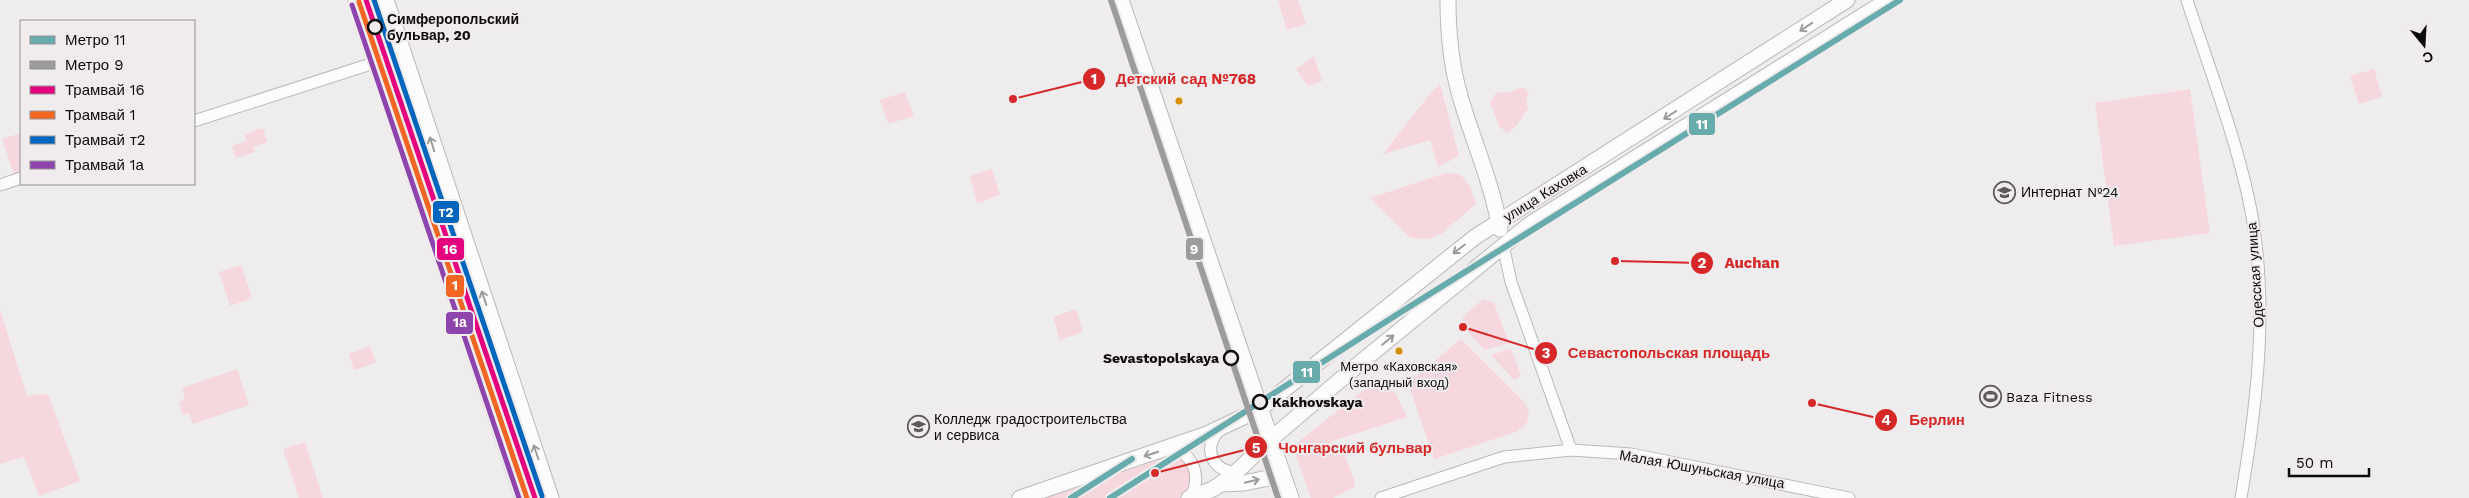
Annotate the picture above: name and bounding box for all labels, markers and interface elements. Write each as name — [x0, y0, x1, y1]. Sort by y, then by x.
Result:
place label: Симферопольский бульвар, 20 — [387, 11, 519, 43]
marker: Симферопольский бульвар, 20 — [367, 19, 383, 35]
legend — [20, 20, 195, 185]
north arrow — [2399, 20, 2449, 70]
one-way arrow — [1800, 22, 1814, 32]
text: Метро 11 — [65, 31, 126, 49]
text: С — [2421, 48, 2435, 67]
text: Метро 9 — [65, 56, 123, 74]
callout: Детский сад №768 — [1081, 64, 1266, 94]
text: 1 — [1091, 70, 1097, 88]
text: Детский сад №768 — [1116, 70, 1256, 88]
text: Трамвай 16 — [65, 81, 145, 99]
unlabelled marker — [1174, 96, 1184, 106]
text: Трамвай 1 — [65, 106, 136, 124]
one-way arrow — [1663, 110, 1677, 120]
line badge: 11 — [1688, 112, 1716, 136]
text: 11 — [1696, 116, 1708, 132]
text: Трамвай т2 — [65, 131, 146, 149]
one-way arrow — [427, 136, 437, 152]
text: Трамвай 1а — [65, 156, 145, 174]
street label: улица Каховка — [1500, 161, 1590, 225]
school or university icon: Интернат №24 — [1993, 180, 2017, 204]
place label: Интернат №24 — [2021, 184, 2119, 200]
line badge: т2 — [432, 200, 460, 224]
text: т2 — [438, 204, 454, 220]
street label: Одесская улица — [2243, 222, 2267, 328]
line badge: 16 — [436, 237, 465, 261]
line badge: 9 — [1185, 237, 1204, 261]
text: 16 — [443, 241, 458, 257]
text: 9 — [1190, 241, 1198, 257]
one-way arrow — [1453, 244, 1466, 255]
callout: Auchan — [1689, 248, 1789, 278]
text: 2 — [1698, 254, 1707, 272]
text: Auchan — [1724, 254, 1780, 272]
line badge: 1 — [445, 274, 465, 298]
text: 1 — [452, 277, 458, 293]
one-way arrow — [478, 290, 488, 306]
line badge: 1а — [445, 311, 474, 335]
text: 1а — [453, 314, 467, 330]
one-way arrow — [1382, 334, 1395, 346]
callout: Севастопольская площадь — [1533, 338, 1781, 368]
text: 3 — [1542, 344, 1551, 362]
text: Севастопольская площадь — [1568, 344, 1770, 362]
marker: Метро «Каховская» (западный вход) — [1394, 346, 1404, 356]
place label: Sevastopolskaya — [1103, 350, 1220, 366]
marker: Sevastopolskaya — [1223, 350, 1239, 366]
place label: Метро «Каховская» (западный вход) — [1340, 359, 1458, 390]
line badge: 11 — [1292, 360, 1321, 384]
text: 11 — [1301, 364, 1313, 380]
sports icon: Baza Fitness — [1978, 385, 2002, 409]
place label: Baza Fitness — [2006, 389, 2093, 405]
marker: Kakhovskaya — [1252, 394, 1268, 410]
place label: Kakhovskaya — [1272, 394, 1364, 410]
callout: Берлин — [1874, 405, 1974, 435]
place label: Колледж градостроительства и сервиса — [934, 411, 1127, 443]
text: 4 — [1881, 411, 1891, 429]
text: Берлин — [1909, 411, 1965, 429]
school or university icon: Колледж градостроительства и сервиса — [906, 415, 930, 439]
callout: Чонгарский бульвар — [1243, 432, 1442, 462]
text: 5 — [1252, 439, 1261, 457]
text: Чонгарский бульвар — [1278, 439, 1432, 457]
one-way arrow — [531, 445, 540, 460]
scale bar — [2289, 446, 2369, 478]
street label: Малая Юшуньская улица — [1618, 447, 1786, 491]
one-way arrow — [1143, 450, 1159, 460]
text: 50 m — [2296, 454, 2333, 472]
one-way arrow — [1244, 476, 1260, 485]

